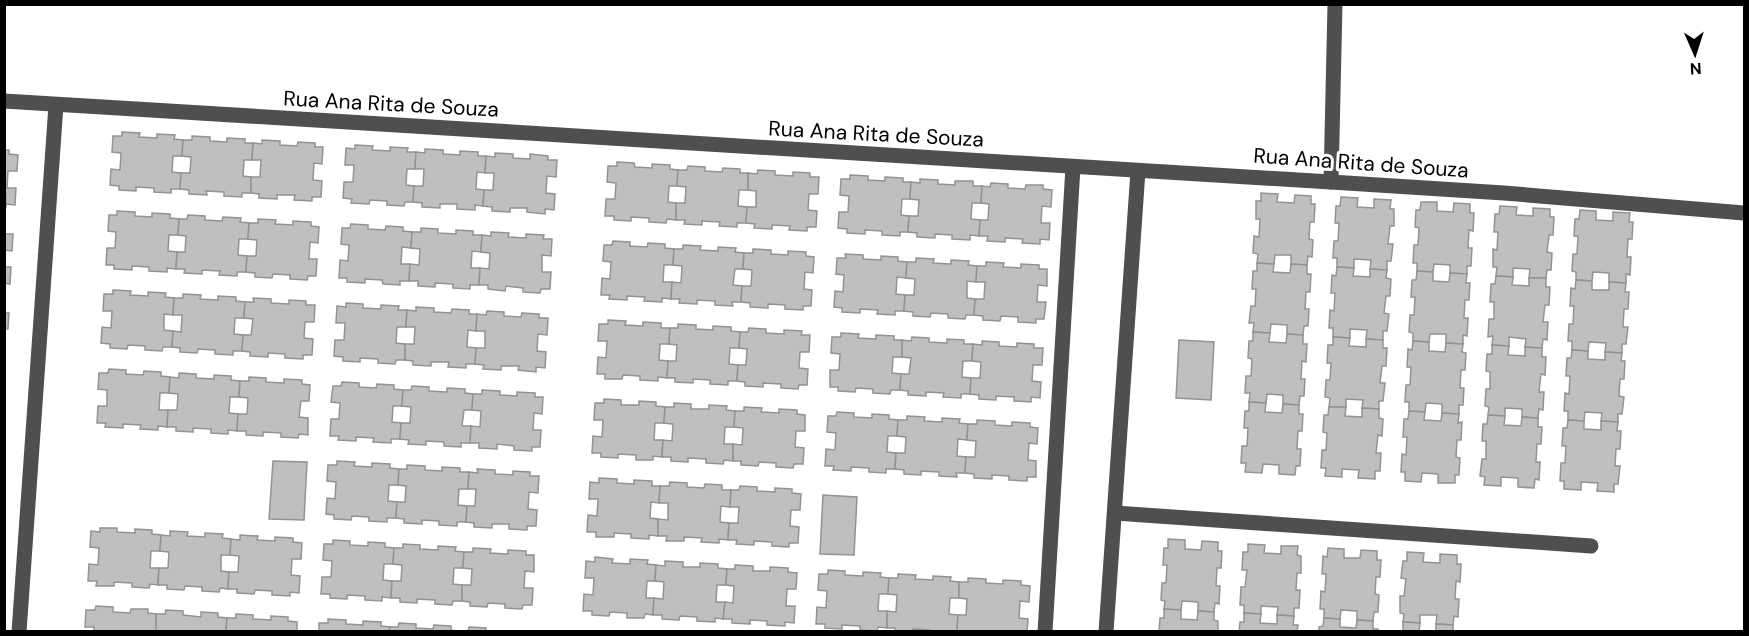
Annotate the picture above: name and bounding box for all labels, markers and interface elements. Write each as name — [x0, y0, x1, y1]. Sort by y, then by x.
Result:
north arrow — [1665, 24, 1725, 84]
text: N — [1689, 58, 1702, 79]
street label: Rua Ana Rita de Souza — [283, 84, 499, 124]
street label: Rua Ana Rita de Souza — [768, 114, 984, 154]
street label: Rua Ana Rita de Souza — [1252, 142, 1470, 184]

